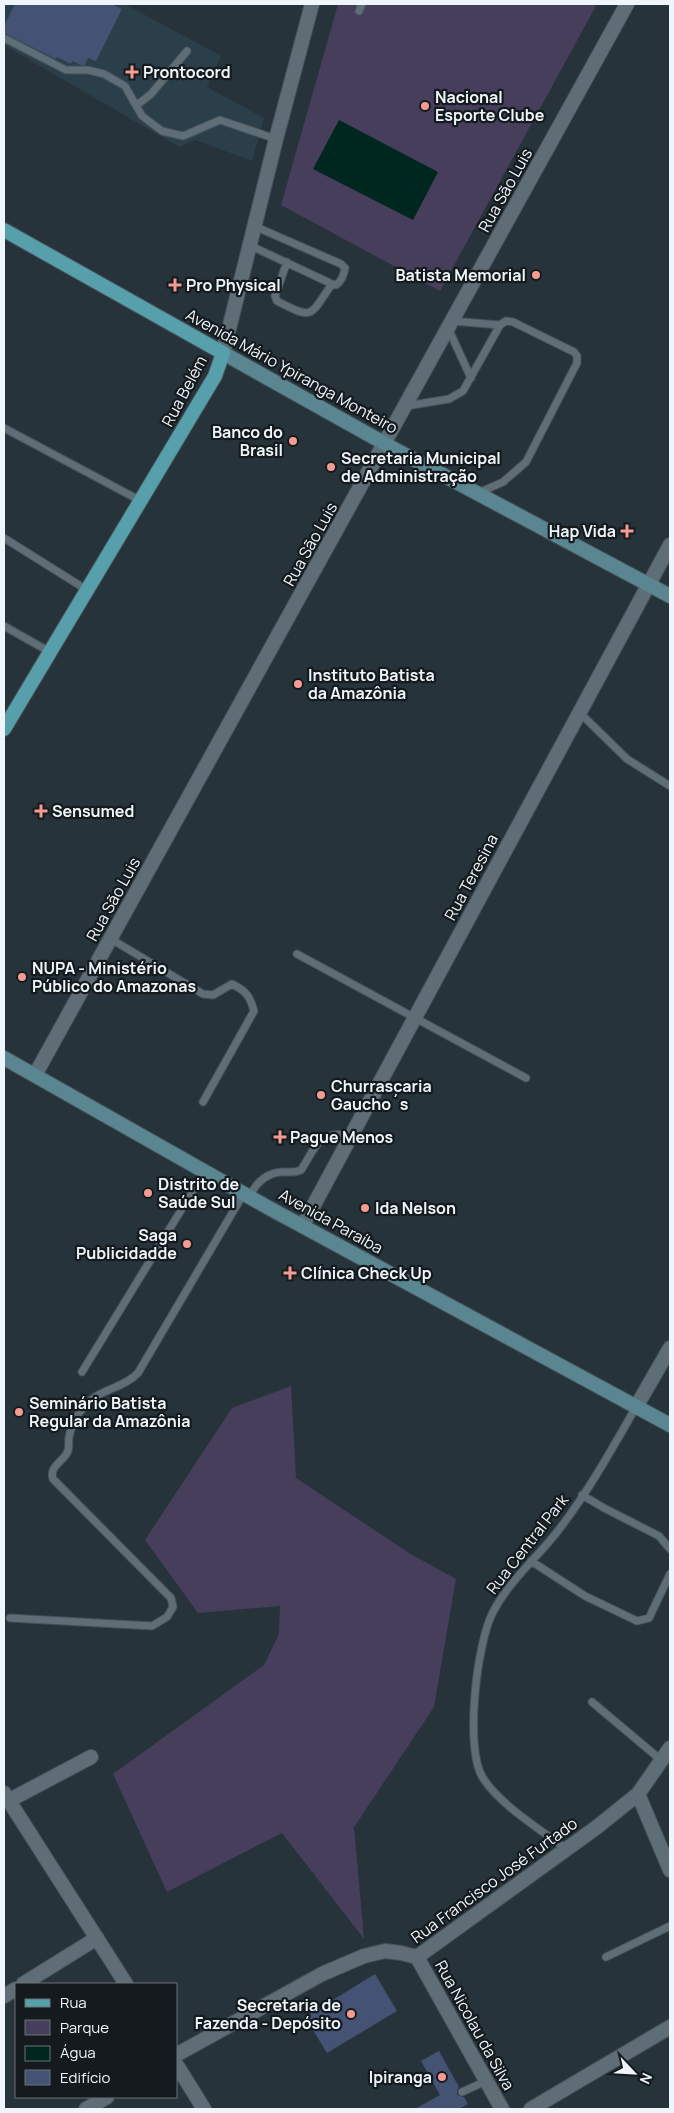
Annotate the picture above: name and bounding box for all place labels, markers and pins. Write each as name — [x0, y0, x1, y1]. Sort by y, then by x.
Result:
place label: Prontocord — [143, 61, 231, 83]
marker: Prontocord — [125, 65, 139, 79]
place label: Nacional Esporte Clube — [435, 86, 545, 126]
marker: Nacional Esporte Clube — [419, 100, 431, 112]
place label: Batista Memorial — [395, 264, 526, 286]
marker: Batista Memorial — [530, 269, 542, 281]
place label: Pro Physical — [186, 274, 281, 296]
marker: Pro Physical — [168, 278, 182, 292]
place label: Banco do Brasil — [212, 421, 283, 461]
marker: Banco do Brasil — [287, 435, 299, 447]
place label: Secretaria Municipal de Administração — [341, 447, 501, 487]
marker: Secretaria Municipal de Administração — [325, 461, 337, 473]
place label: Hap Vida — [549, 520, 616, 542]
marker: Hap Vida — [620, 524, 634, 538]
place label: Instituto Batista da Amazônia — [308, 664, 435, 704]
marker: Instituto Batista da Amazônia — [292, 678, 304, 690]
place label: Sensumed — [52, 800, 134, 822]
marker: Sensumed — [34, 804, 48, 818]
place label: NUPA - Ministério Público do Amazonas — [32, 957, 196, 997]
marker: NUPA - Ministério Público do Amazonas — [16, 971, 28, 983]
place label: Churrascaria Gaucho´s — [331, 1075, 432, 1115]
marker: Churrascaria Gaucho´s — [315, 1089, 327, 1101]
place label: Pague Menos — [290, 1126, 394, 1148]
marker: Pague Menos — [274, 1131, 286, 1143]
place label: Distrito de Saúde Sul — [158, 1173, 240, 1213]
marker: Distrito de Saúde Sul — [142, 1187, 154, 1199]
place label: Ida Nelson — [375, 1197, 456, 1219]
marker: Ida Nelson — [359, 1202, 371, 1214]
place label: Saga Publicidadde — [76, 1224, 177, 1264]
marker: Saga Publicidadde — [181, 1238, 193, 1250]
place label: Clínica Check Up — [301, 1262, 432, 1284]
marker: Clínica Check Up — [283, 1266, 297, 1280]
place label: Seminário Batista Regular da Amazônia — [29, 1392, 190, 1432]
marker: Seminário Batista Regular da Amazônia — [13, 1406, 25, 1418]
place label: Secretaria de Fazenda - Depósito — [195, 1994, 341, 2034]
marker: Secretaria de Fazenda - Depósito — [345, 2008, 357, 2020]
place label: Ipiranga — [369, 2066, 432, 2088]
marker: Ipiranga — [436, 2071, 448, 2083]

